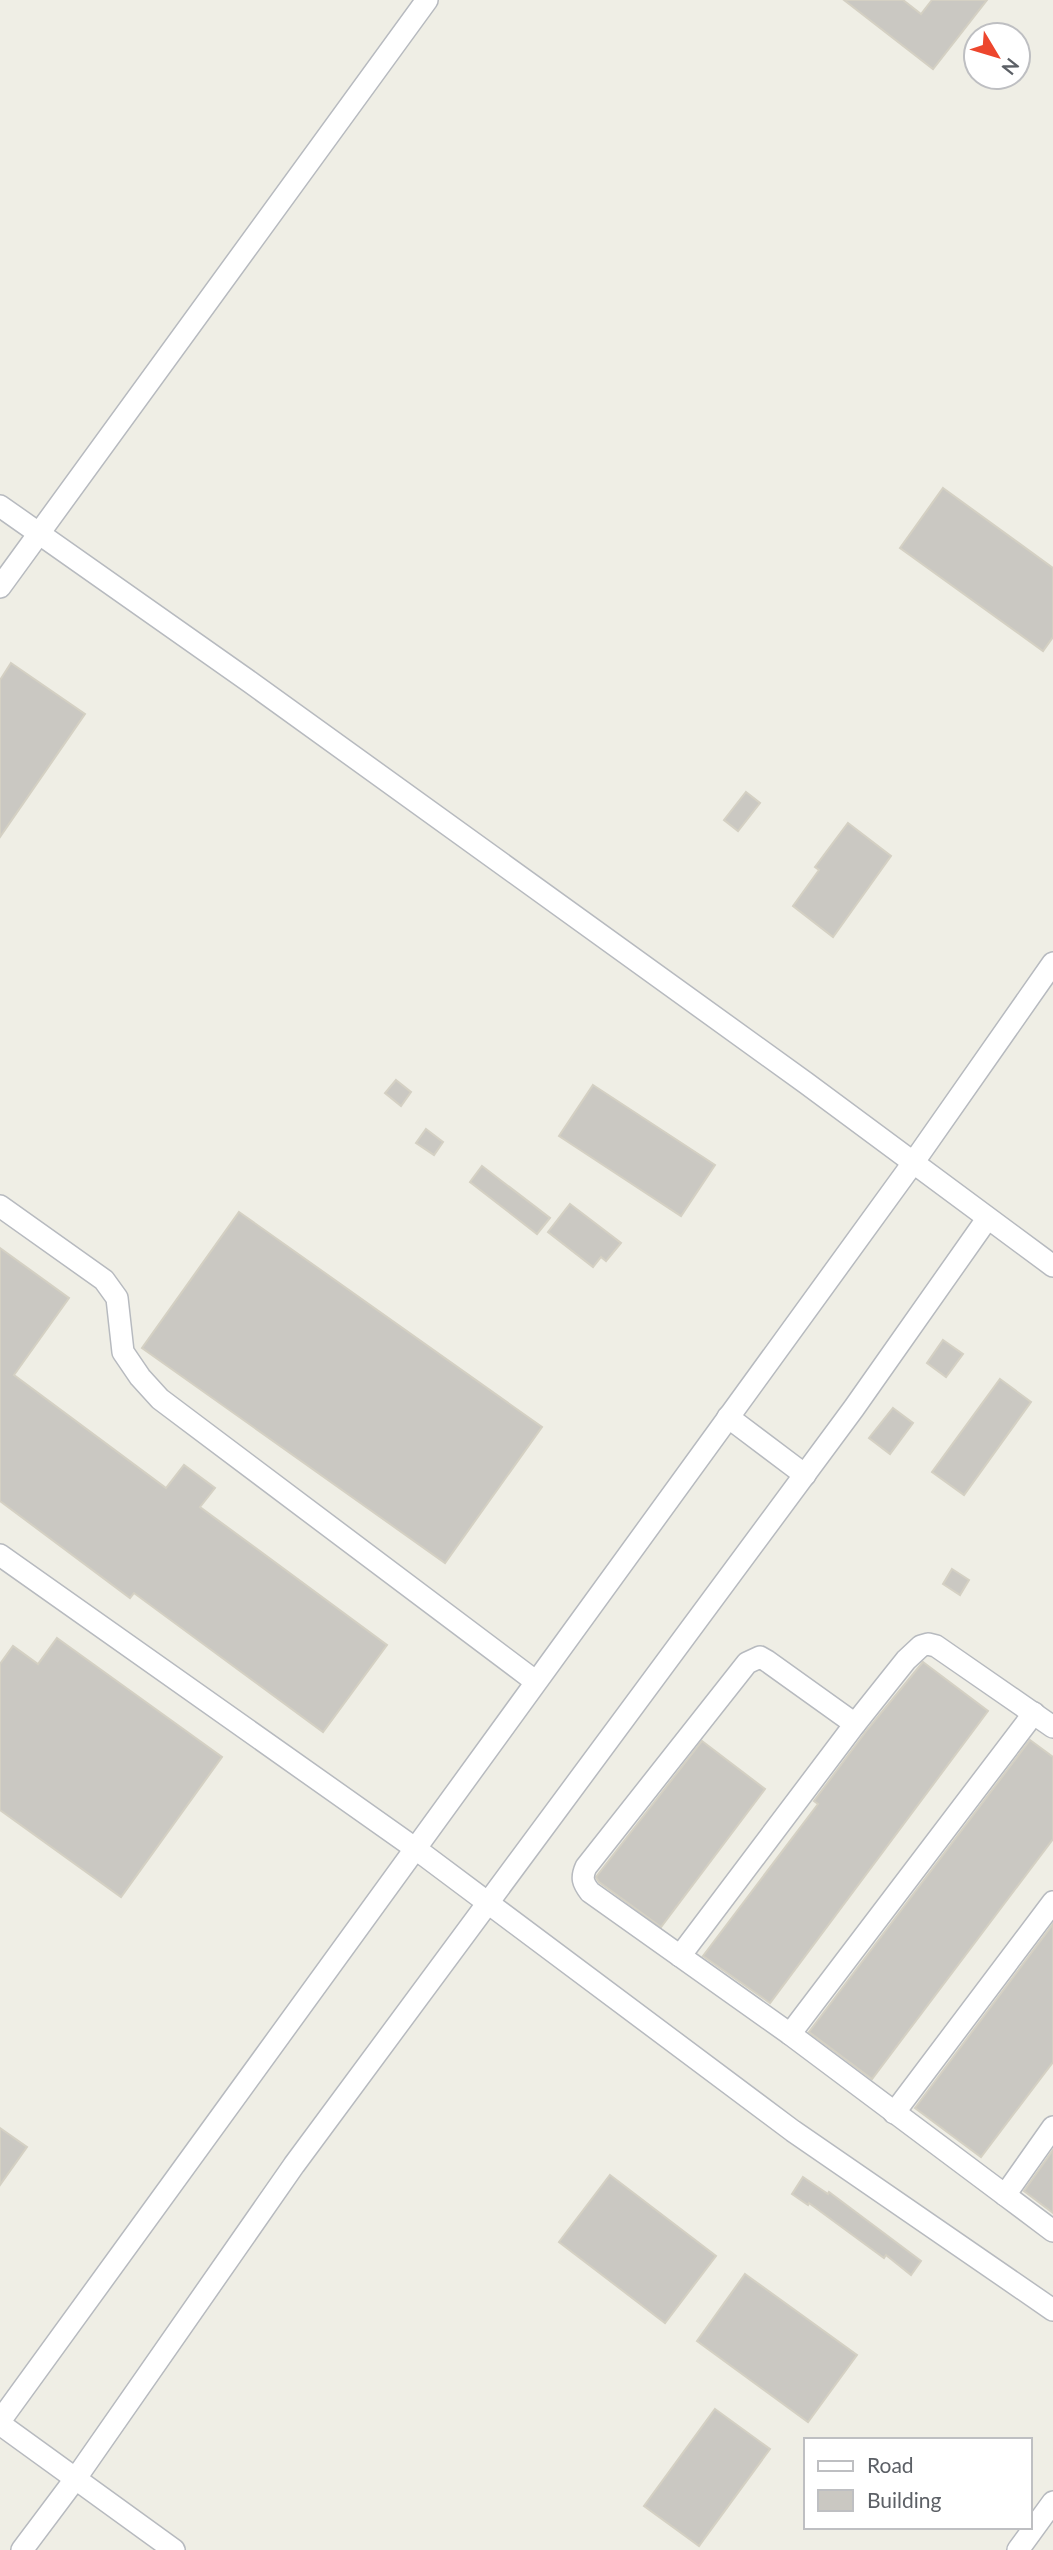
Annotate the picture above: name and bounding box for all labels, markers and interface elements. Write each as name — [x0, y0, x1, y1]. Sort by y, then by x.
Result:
north arrow — [962, 21, 1032, 91]
text: N — [997, 54, 1024, 80]
legend — [804, 2438, 1032, 2529]
text: Road — [867, 2452, 914, 2477]
text: Building — [867, 2487, 942, 2512]

